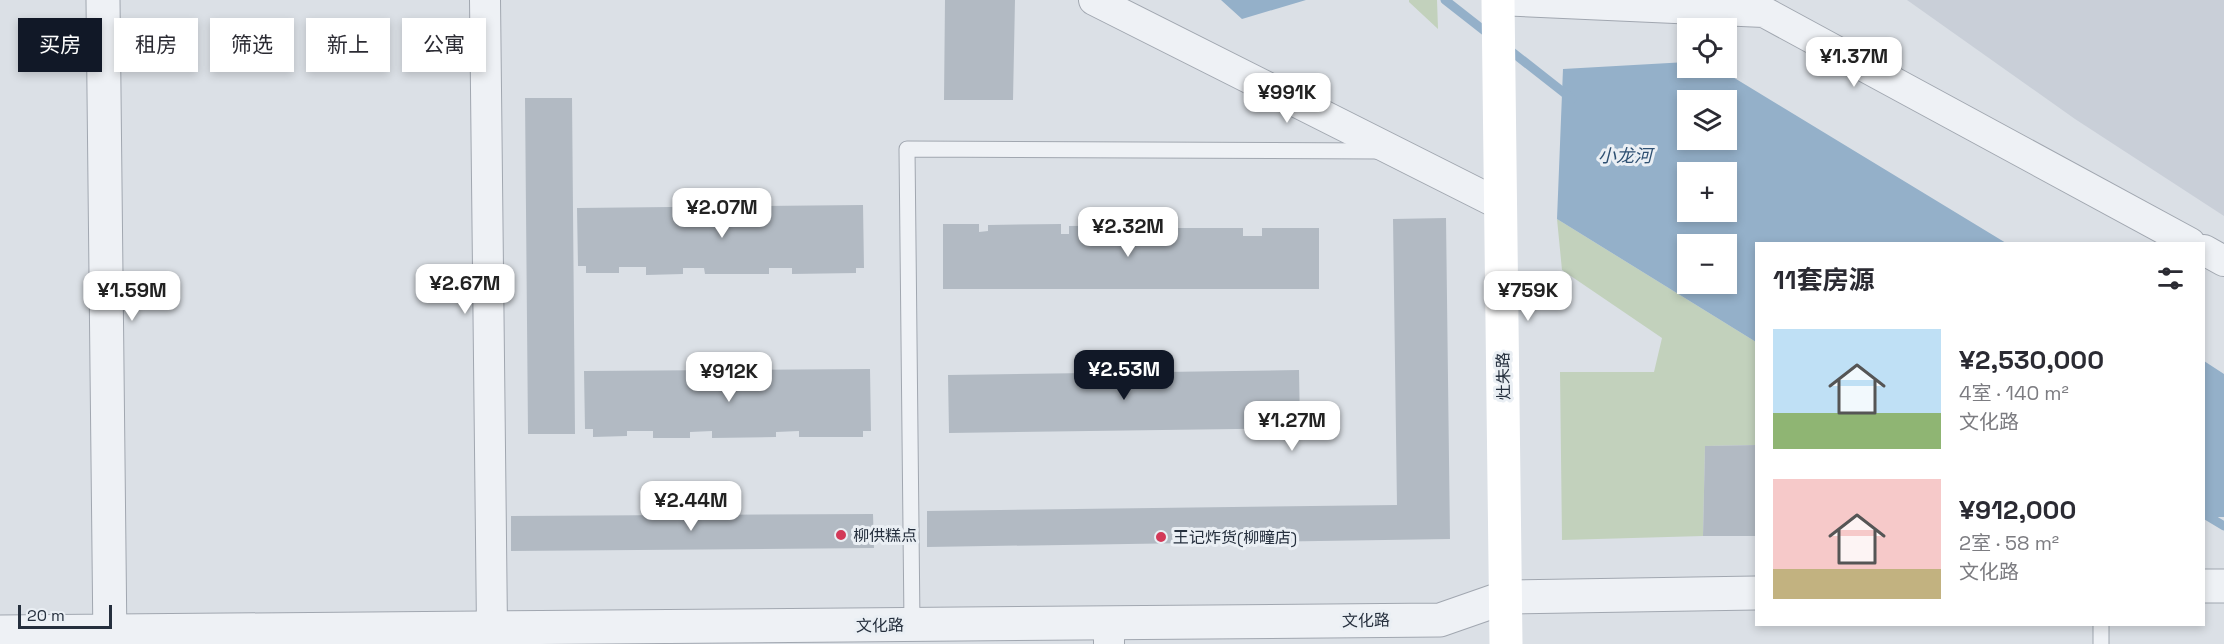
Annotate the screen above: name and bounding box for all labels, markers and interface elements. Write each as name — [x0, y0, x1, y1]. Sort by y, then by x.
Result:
chip: 买房 — [18, 18, 102, 72]
chip: 租房 — [114, 18, 198, 72]
chip: 筛选 — [210, 18, 294, 72]
chip: 新上 — [306, 18, 390, 72]
chip: 公寓 — [402, 18, 486, 72]
map controls — [1677, 18, 1737, 294]
button: locate — [1677, 18, 1737, 78]
pin: ¥1.37M — [1805, 37, 1903, 88]
text: ¥1.37M — [1820, 43, 1888, 69]
pin: ¥991K — [1245, 73, 1329, 124]
text: ¥991K — [1258, 79, 1316, 105]
button: layers — [1677, 90, 1737, 150]
water label: 小龙河 — [1598, 144, 1655, 167]
button: + — [1677, 162, 1737, 222]
pin: ¥2.07M — [673, 188, 771, 239]
text: ¥2.07M — [686, 194, 758, 220]
pin: ¥2.32M — [1079, 207, 1177, 258]
text: ¥2.32M — [1092, 213, 1164, 239]
button: − — [1677, 234, 1737, 294]
icon: filters — [2154, 262, 2187, 295]
text: 11套房源 — [1773, 263, 1875, 297]
pin: ¥2.67M — [416, 264, 514, 315]
text: ¥2.67M — [430, 270, 500, 296]
pin: ¥1.59M — [83, 271, 181, 322]
pin: ¥759K — [1486, 271, 1570, 322]
text: ¥1.59M — [97, 277, 167, 303]
text: ¥759K — [1498, 277, 1558, 303]
text: ¥2,530,000 — [1959, 343, 2104, 377]
pin: ¥2.53M — [1075, 350, 1173, 401]
pin: ¥912K — [687, 352, 771, 403]
street label: 灶朱路 — [1493, 352, 1514, 400]
icon: home — [1821, 353, 1893, 425]
text: ¥2.53M — [1088, 356, 1160, 382]
text: ¥912K — [700, 358, 758, 384]
text: 4室 · 140 m² — [1959, 380, 2069, 406]
pin: ¥1.27M — [1243, 401, 1341, 452]
text: ¥1.27M — [1258, 407, 1326, 433]
text: 文化路 — [1959, 409, 2019, 435]
pin: ¥2.44M — [642, 481, 740, 532]
text: ¥2.44M — [654, 487, 728, 513]
text: ¥912,000 — [1959, 493, 2076, 527]
icon: home — [1821, 503, 1893, 575]
place label: 柳供糕点 — [853, 525, 917, 546]
place label: 王记炸货(柳疃店) — [1173, 527, 1297, 548]
marker: 柳供糕点 — [834, 528, 848, 542]
marker: 王记炸货(柳疃店) — [1154, 530, 1168, 544]
text: 2室 · 58 m² — [1959, 530, 2059, 556]
text: 文化路 — [1959, 559, 2019, 585]
scale bar — [18, 602, 112, 630]
text: 20 m — [27, 605, 65, 626]
street label: 文化路 — [1342, 610, 1390, 631]
street label: 文化路 — [856, 615, 904, 636]

